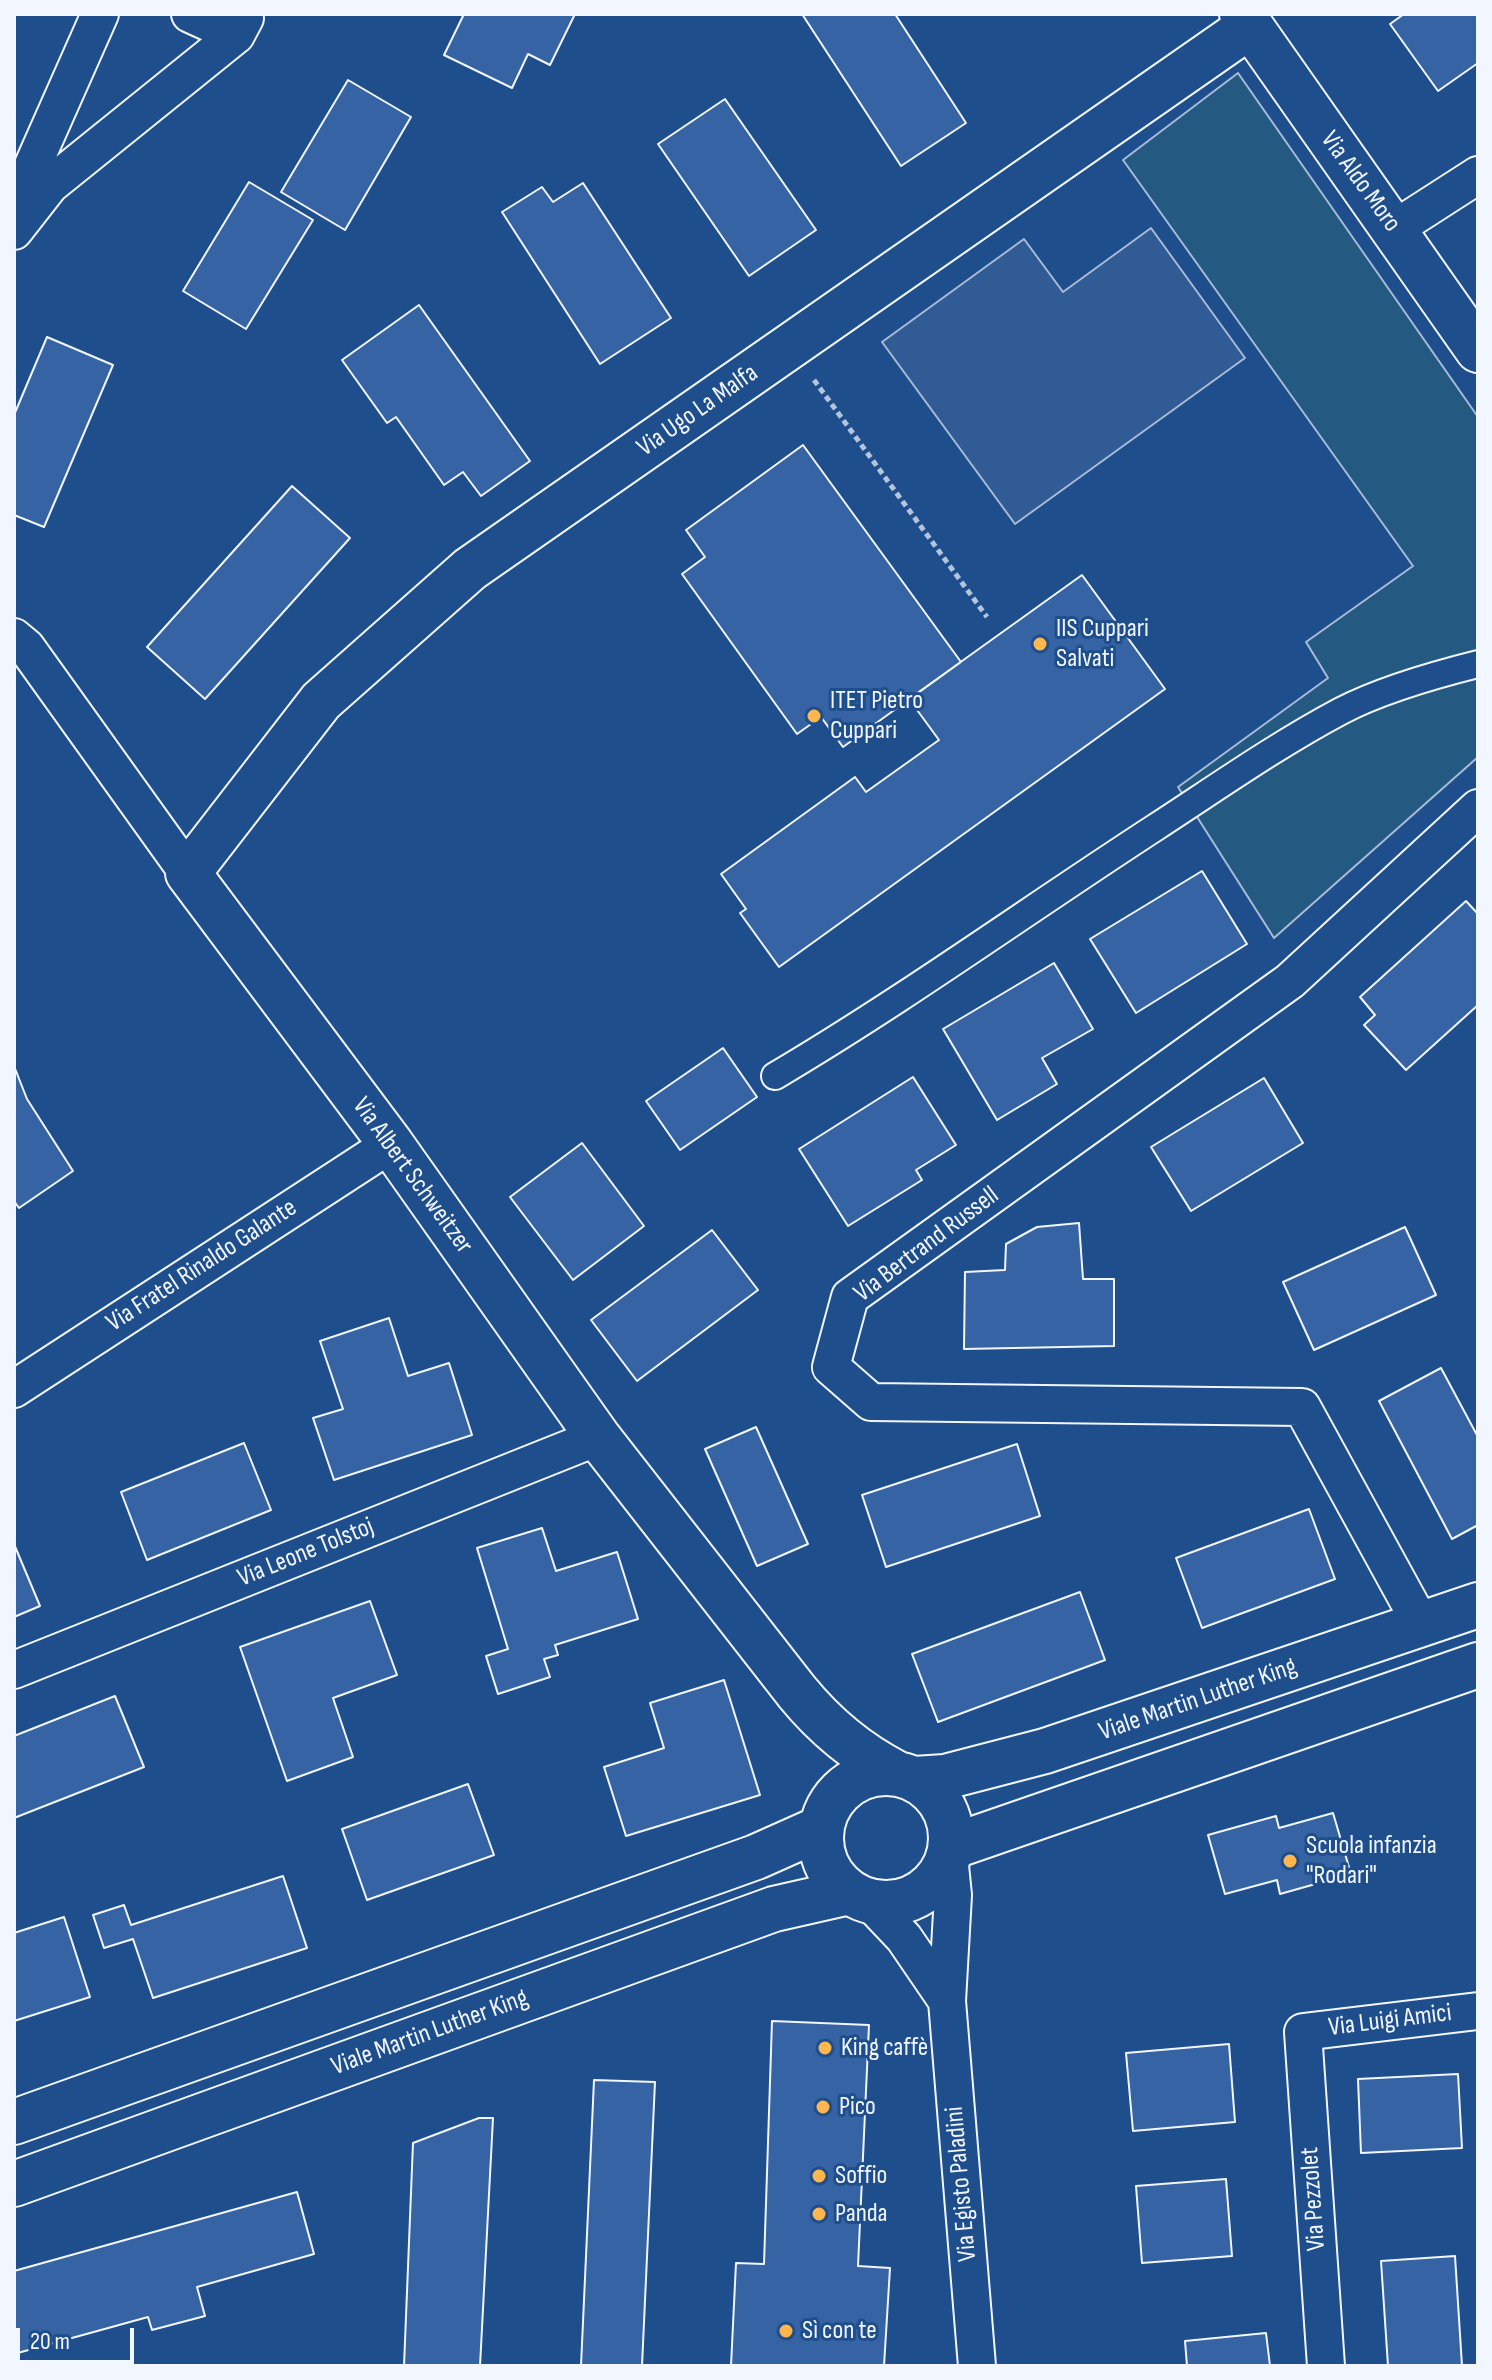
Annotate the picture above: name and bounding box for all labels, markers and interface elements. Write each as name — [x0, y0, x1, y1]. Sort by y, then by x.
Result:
street label: Via Aldo Moro — [1313, 126, 1407, 238]
street label: Via Ugo La Malfa — [632, 358, 764, 464]
place label: IIS Cuppari Salvati — [1056, 613, 1149, 674]
marker: IIS Cuppari Salvati — [1031, 635, 1049, 653]
place label: ITET Pietro Cuppari — [830, 685, 923, 746]
marker: ITET Pietro Cuppari — [805, 707, 823, 725]
street label: Via Albert Schweitzer — [345, 1092, 479, 1260]
street label: Via Bertrand Russell — [849, 1180, 1005, 1310]
street label: Via Fratel Rinaldo Galante — [101, 1193, 303, 1339]
street label: Via Leone Tolstoj — [233, 1512, 379, 1594]
street label: Viale Martin Luther King — [1095, 1652, 1301, 1748]
place label: Scuola infanzia "Rodari" — [1306, 1830, 1437, 1892]
marker: Scuola infanzia "Rodari" — [1281, 1852, 1299, 1870]
street label: Viale Martin Luther King — [327, 1983, 533, 2083]
street label: Via Luigi Amici — [1327, 1998, 1453, 2044]
place label: King caffè — [841, 2032, 928, 2064]
marker: King caffè — [816, 2039, 834, 2057]
place label: Pico — [839, 2091, 876, 2123]
marker: Pico — [814, 2098, 832, 2116]
street label: Via Egisto Paladini — [940, 2105, 984, 2263]
street label: Via Pezzolet — [1295, 2146, 1333, 2252]
place label: Soffio — [835, 2160, 887, 2192]
marker: Soffio — [810, 2167, 828, 2185]
place label: Panda — [835, 2198, 888, 2230]
marker: Panda — [810, 2205, 828, 2223]
scale bar — [20, 2312, 138, 2362]
place label: Sì con te — [802, 2315, 877, 2347]
marker: Sì con te — [777, 2322, 795, 2340]
text: 20 m — [30, 2327, 70, 2356]

